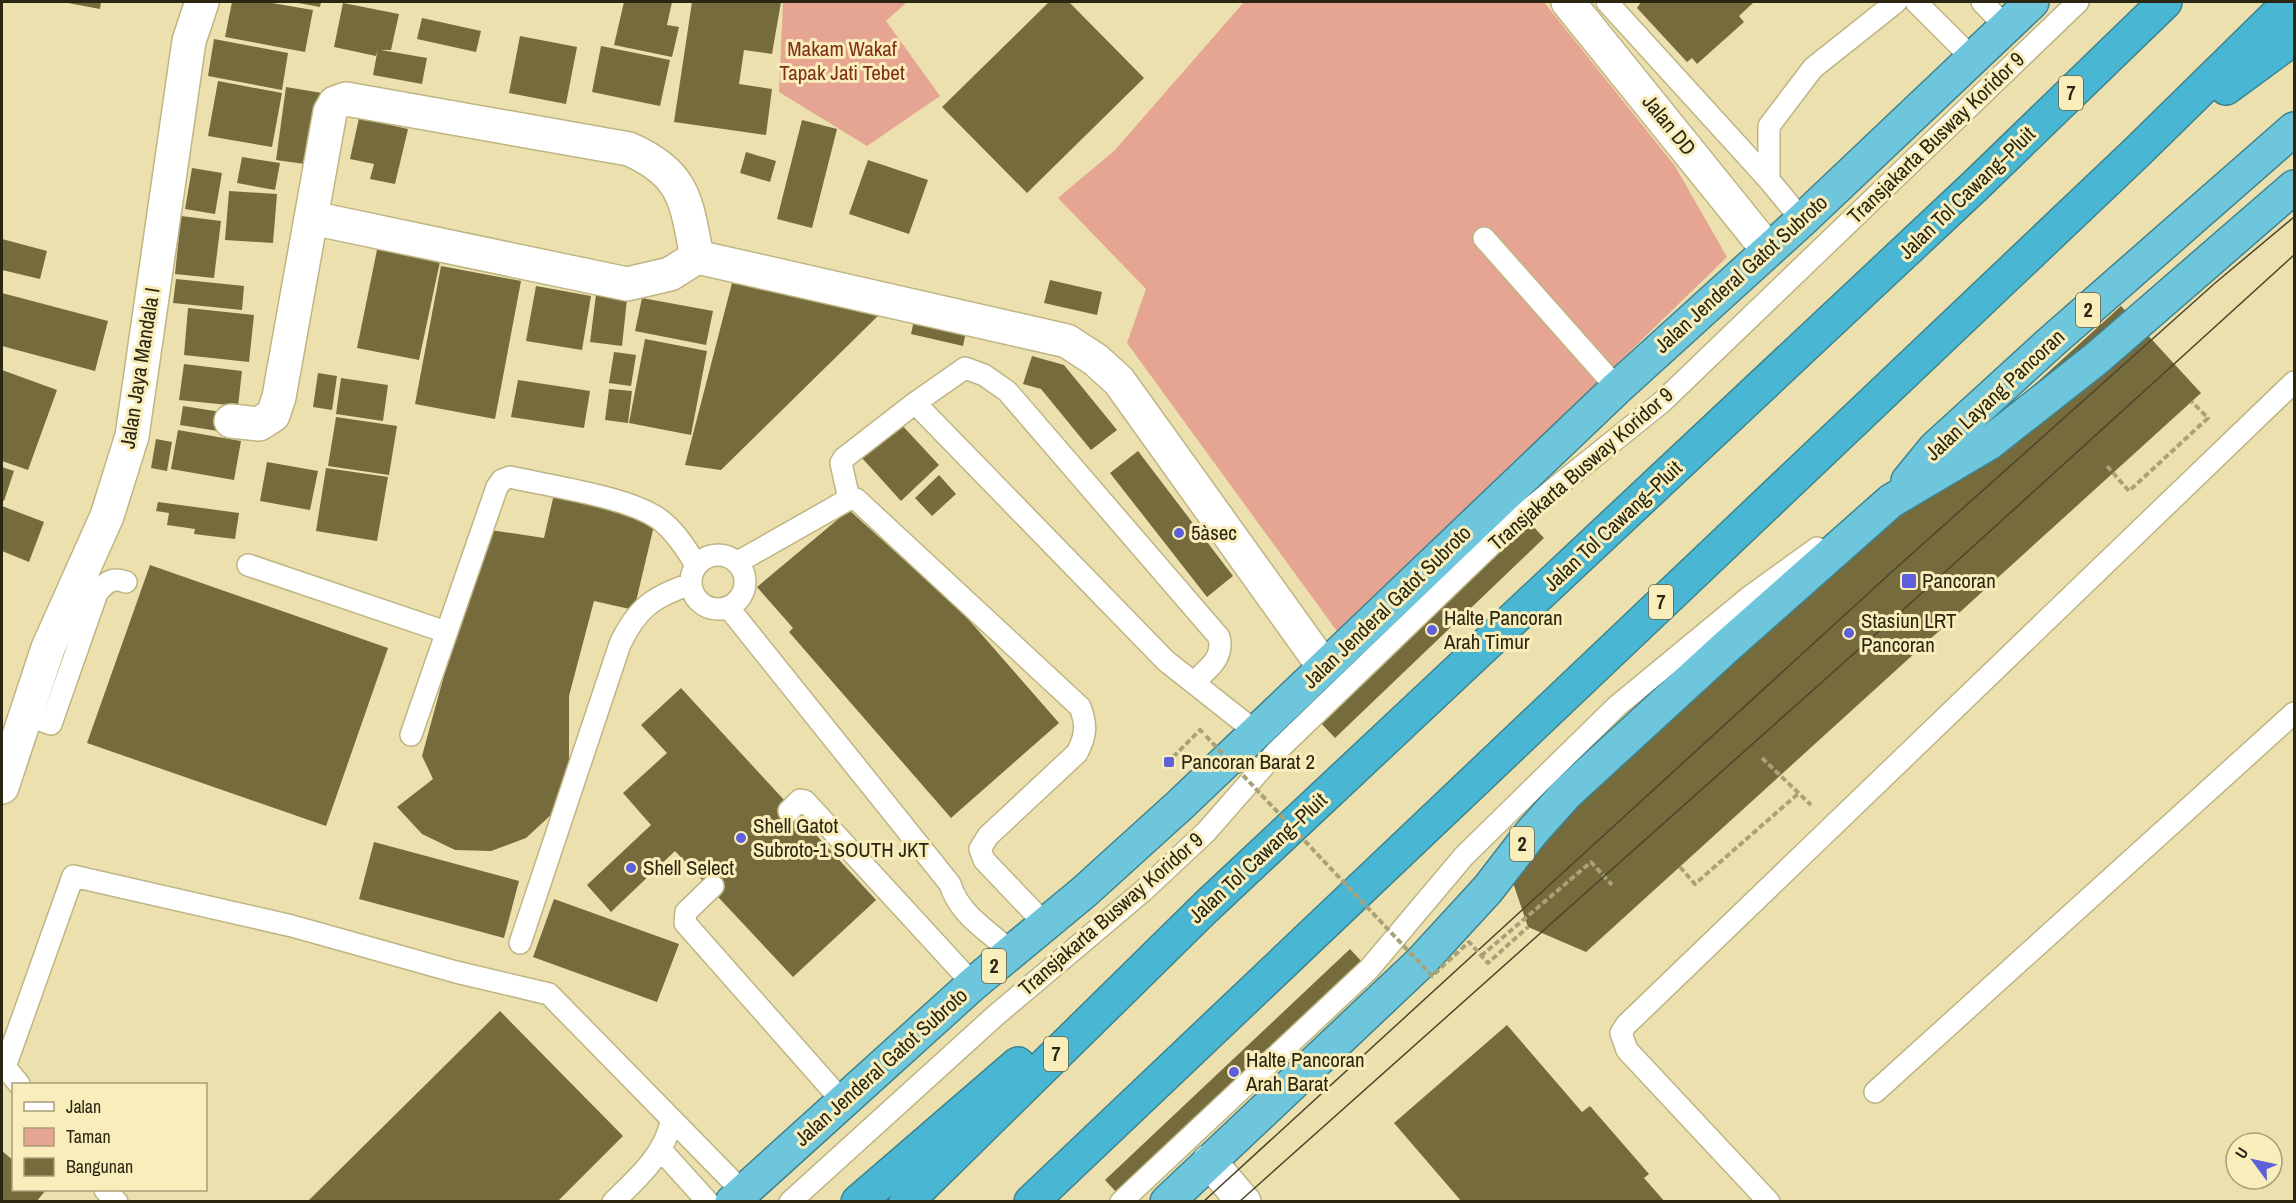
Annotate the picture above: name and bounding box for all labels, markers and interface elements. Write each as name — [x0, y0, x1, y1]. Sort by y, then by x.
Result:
park label: Makam Wakaf Tapak Jati Tebet — [779, 34, 905, 87]
street label: Transjakarta Busway Koridor 9 — [1841, 45, 2031, 230]
road number: 7 — [2059, 76, 2083, 110]
street label: Jalan DD — [1636, 88, 1703, 161]
street label: Jalan Tol Cawang–Pluit — [1892, 120, 2041, 265]
street label: Jalan Jenderal Gatot Subroto — [1648, 188, 1834, 359]
street label: Jalan Jaya Mandala I — [112, 285, 167, 451]
road number: 2 — [2076, 293, 2100, 327]
street label: Jalan Layang Pancoran — [1919, 322, 2071, 467]
street label: Transjakarta Busway Koridor 9 — [1482, 380, 1679, 557]
street label: Jalan Tol Cawang–Pluit — [1537, 454, 1688, 598]
place label: 5àsec — [1191, 518, 1237, 547]
street label: Jalan Jenderal Gatot Subroto — [1296, 518, 1477, 695]
marker: 5àsec — [1172, 526, 1186, 540]
place label: Pancoran — [1922, 566, 1996, 595]
marker: Pancoran — [1900, 572, 1918, 590]
road number: 7 — [1649, 585, 1673, 619]
place label: Halte Pancoran Arah Timur — [1443, 603, 1563, 656]
place label: Stasiun LRT Pancoran — [1861, 606, 1957, 659]
marker: Halte Pancoran Arah Timur — [1425, 623, 1439, 637]
marker: Stasiun LRT Pancoran — [1842, 626, 1856, 640]
place label: Pancoran Barat 2 — [1181, 747, 1315, 776]
marker: Pancoran Barat 2 — [1162, 755, 1176, 769]
street label: Jalan Tol Cawang–Pluit — [1182, 786, 1333, 930]
place label: Shell Gatot Subroto-1 SOUTH JKT — [753, 811, 930, 864]
street label: Transjakarta Busway Koridor 9 — [1012, 825, 1209, 1002]
road number: 2 — [1510, 827, 1534, 861]
marker: Shell Gatot Subroto-1 SOUTH JKT — [734, 831, 748, 845]
place label: Shell Select — [643, 853, 734, 882]
marker: Shell Select — [624, 861, 638, 875]
road number: 2 — [982, 949, 1006, 983]
street label: Jalan Jenderal Gatot Subroto — [788, 981, 974, 1152]
road number: 7 — [1044, 1037, 1068, 1071]
place label: Halte Pancoran Arah Barat — [1245, 1045, 1365, 1098]
marker: Halte Pancoran Arah Barat — [1227, 1065, 1241, 1079]
legend — [12, 1083, 207, 1191]
text: Jalan — [66, 1094, 101, 1119]
text: Taman — [66, 1124, 111, 1149]
north arrow — [2224, 1131, 2284, 1191]
text: U — [2230, 1143, 2253, 1163]
text: Bangunan — [66, 1154, 133, 1179]

